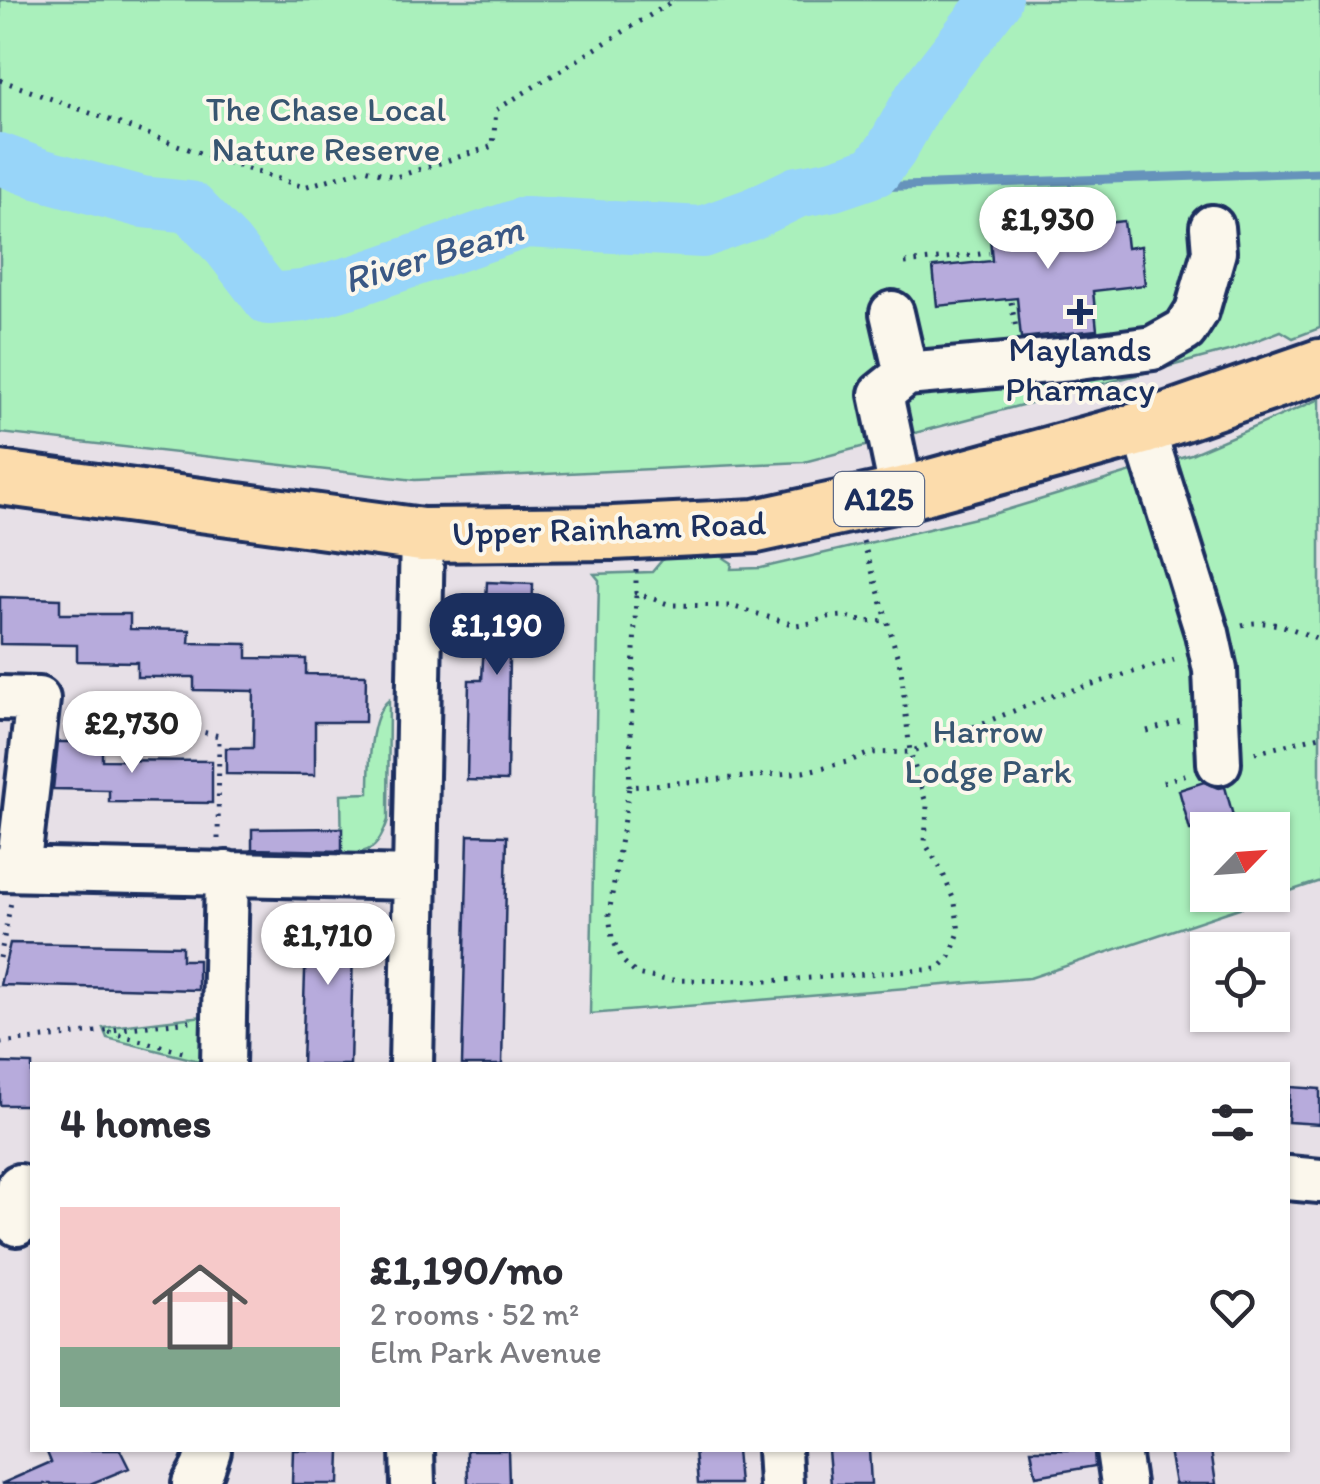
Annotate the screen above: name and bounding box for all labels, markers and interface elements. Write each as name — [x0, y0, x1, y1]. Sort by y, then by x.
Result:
park label: The Chase Local Nature Reserve — [206, 88, 446, 170]
pin: £1,930 — [967, 187, 1129, 272]
text: £1,930 — [1001, 200, 1095, 238]
water label: River Beam — [338, 205, 528, 303]
marker: Maylands Pharmacy — [1069, 301, 1091, 323]
place label: Maylands Pharmacy — [1005, 328, 1155, 410]
road number: A125 — [834, 472, 924, 526]
street label: Upper Rainham Road — [451, 502, 767, 554]
pin: £1,190 — [416, 593, 578, 678]
text: £1,190 — [452, 606, 542, 644]
pin: £2,730 — [51, 691, 213, 776]
text: £2,730 — [85, 704, 179, 742]
park label: Harrow Lodge Park — [904, 710, 1072, 792]
north arrow — [1190, 812, 1290, 912]
map controls — [1190, 812, 1290, 1032]
pin: £1,710 — [247, 903, 409, 988]
text: £1,710 — [283, 916, 373, 954]
button: locate — [1190, 932, 1290, 1032]
icon: filters — [1205, 1095, 1260, 1150]
text: 4 homes — [60, 1097, 211, 1148]
text: £1,190/mo — [370, 1244, 564, 1295]
icon: home — [140, 1247, 260, 1367]
icon: heart — [1205, 1280, 1260, 1335]
text: 2 rooms · 52 m² — [370, 1295, 579, 1333]
text: Elm Park Avenue — [370, 1333, 602, 1371]

